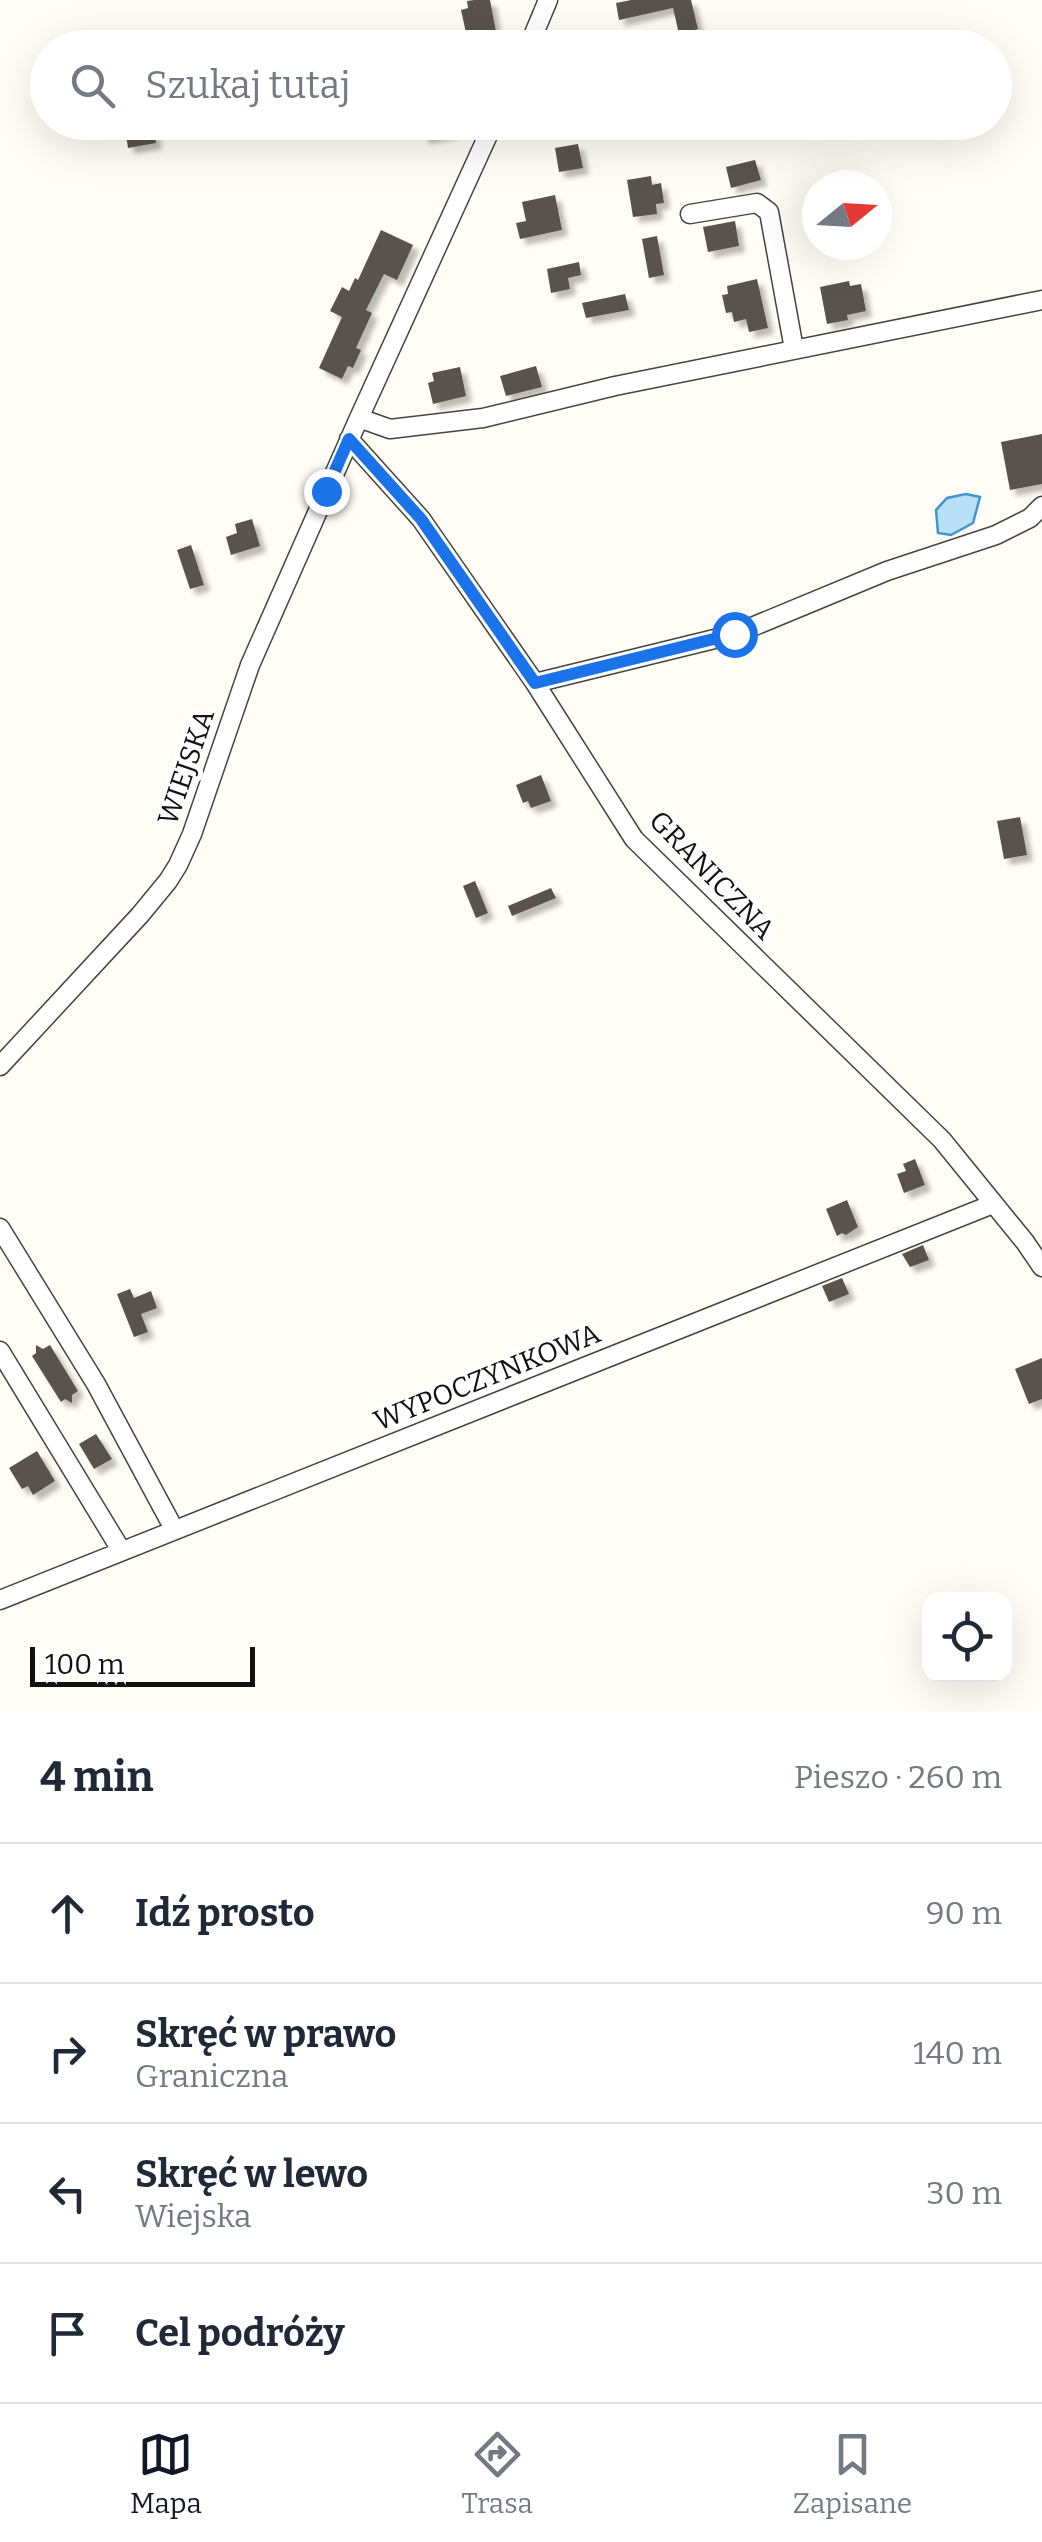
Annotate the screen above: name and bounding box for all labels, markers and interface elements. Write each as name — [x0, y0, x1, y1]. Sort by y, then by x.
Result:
search box — [30, 30, 1012, 140]
icon: search — [65, 58, 120, 113]
text: Szukaj tutaj — [145, 62, 351, 108]
north arrow — [802, 170, 892, 260]
route end — [304, 469, 350, 515]
route start — [712, 612, 758, 658]
street label: WIEJSKA — [151, 705, 221, 829]
street label: GRANICZNA — [642, 804, 782, 946]
street label: WYPOCZYNKOWA — [369, 1316, 605, 1437]
map controls — [922, 1592, 1012, 1682]
button: locate — [922, 1592, 1012, 1682]
scale bar — [30, 1642, 255, 1686]
text: 100 m — [45, 1648, 125, 1681]
text: 4 min — [40, 1752, 154, 1802]
text: Pieszo · 260 m — [794, 1758, 1002, 1796]
icon: ahead — [40, 1886, 95, 1941]
text: Idź prosto — [135, 1890, 315, 1936]
text: 90 m — [926, 1894, 1002, 1932]
text: Skręć w prawo — [135, 2011, 396, 2057]
icon: right — [40, 2026, 95, 2081]
text: 140 m — [913, 2034, 1002, 2072]
text: Graniczna — [135, 2057, 289, 2095]
text: Skręć w lewo — [135, 2151, 368, 2197]
icon: left — [40, 2166, 95, 2221]
text: 30 m — [926, 2174, 1002, 2212]
text: Wiejska — [135, 2197, 252, 2235]
icon: arrive — [40, 2306, 95, 2361]
text: Cel podróży — [135, 2310, 345, 2356]
tab: Mapa — [130, 2427, 202, 2520]
tab: Trasa — [462, 2427, 533, 2520]
tab: Zapisane — [793, 2427, 912, 2520]

